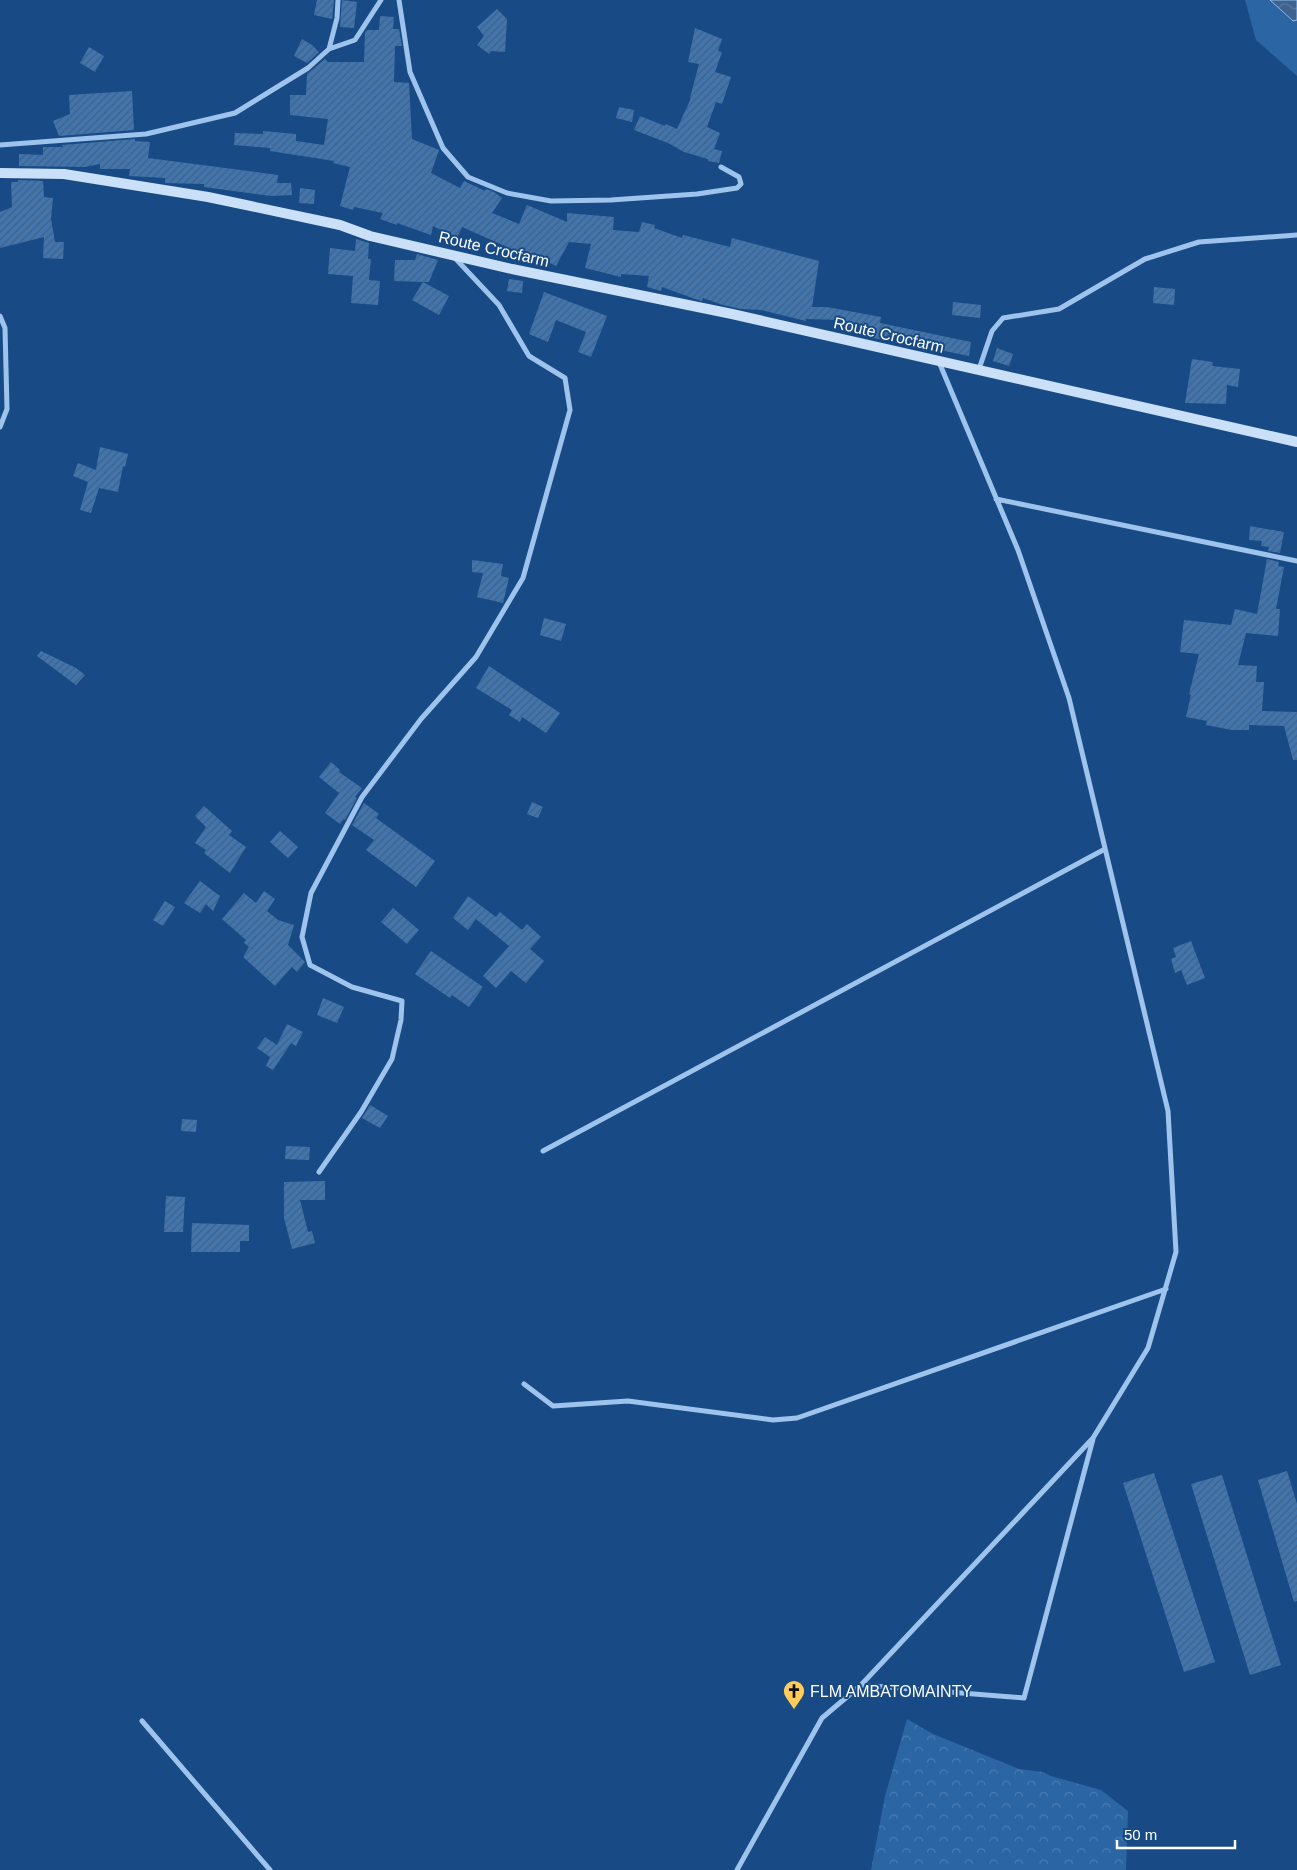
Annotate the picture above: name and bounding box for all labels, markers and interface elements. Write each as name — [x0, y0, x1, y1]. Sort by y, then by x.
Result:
street label: Route Crocfarm — [437, 228, 551, 270]
street label: Route Crocfarm — [832, 314, 946, 356]
church icon: FLM AMBATOMAINTY — [782, 1679, 806, 1710]
place label: FLM AMBATOMAINTY — [810, 1683, 972, 1700]
scale bar — [1117, 1818, 1234, 1850]
text: 50 m — [1124, 1826, 1157, 1843]

